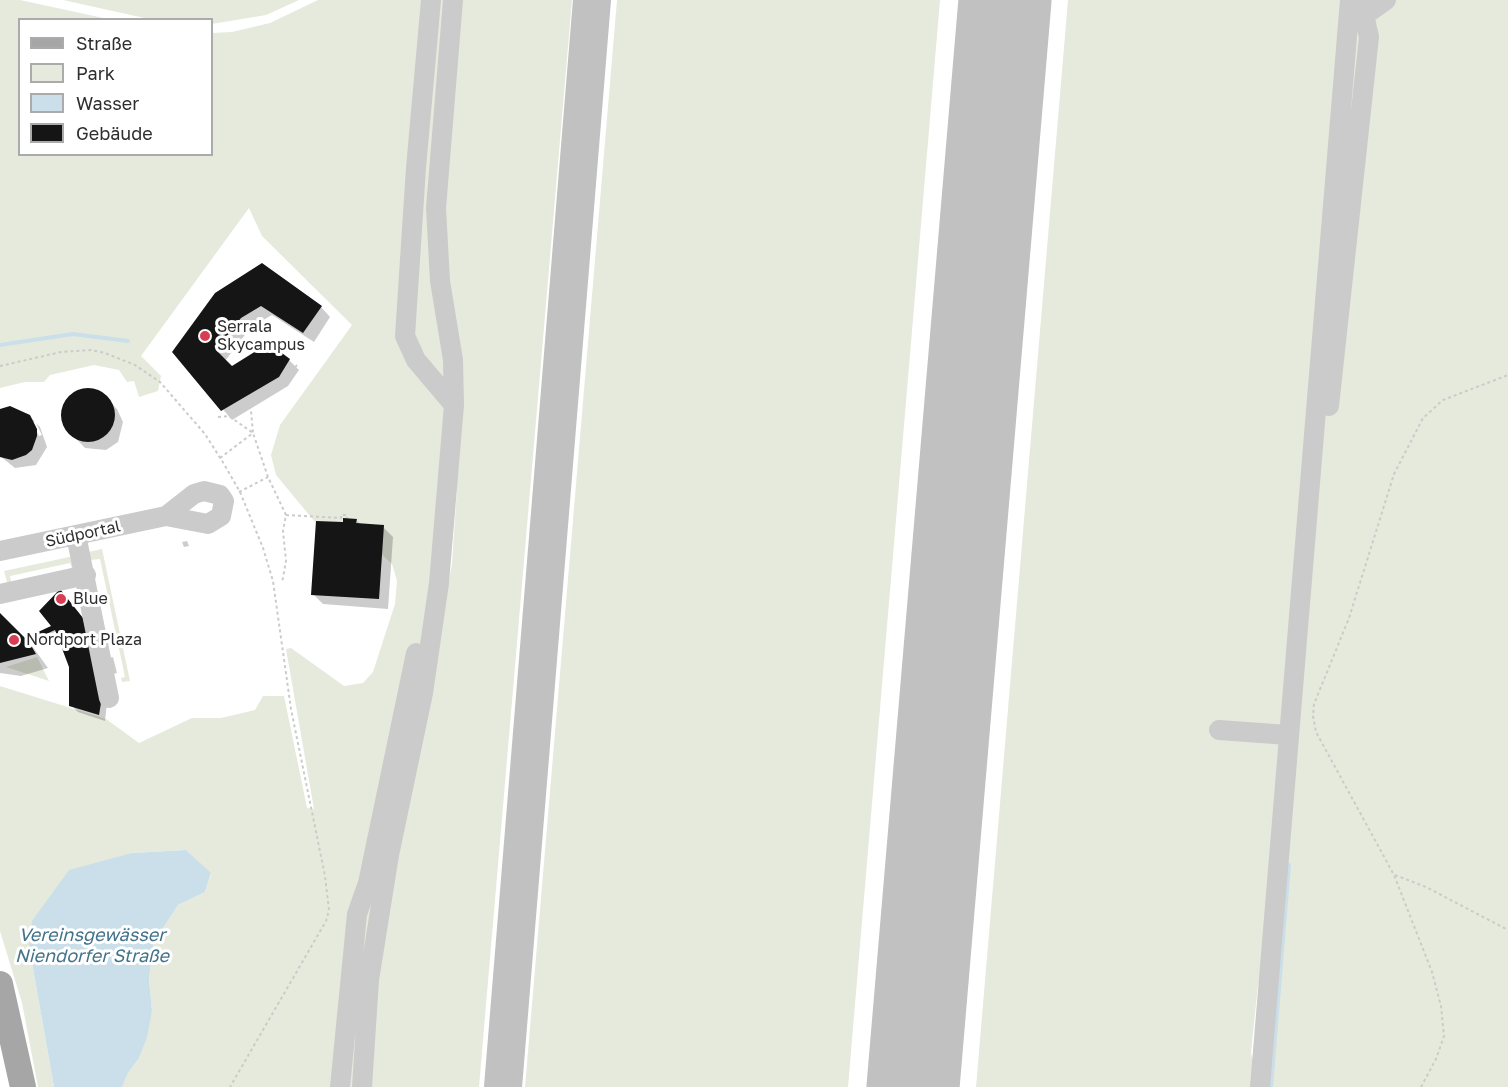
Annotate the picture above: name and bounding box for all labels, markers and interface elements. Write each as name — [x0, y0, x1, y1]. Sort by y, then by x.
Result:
legend — [18, 18, 213, 156]
text: Straße — [76, 32, 132, 54]
text: Park — [76, 62, 115, 84]
text: Wasser — [76, 92, 139, 114]
text: Gebäude — [76, 122, 153, 144]
place label: Serrala Skycampus — [217, 317, 305, 355]
marker: Serrala Skycampus — [198, 329, 212, 343]
street label: Südportal — [44, 517, 122, 551]
place label: Blue — [73, 589, 108, 609]
marker: Blue — [54, 592, 68, 606]
place label: Nordport Plaza — [26, 630, 142, 650]
marker: Nordport Plaza — [7, 633, 21, 647]
water label: Vereinsgewässer Niendorfer Straße — [15, 924, 169, 966]

